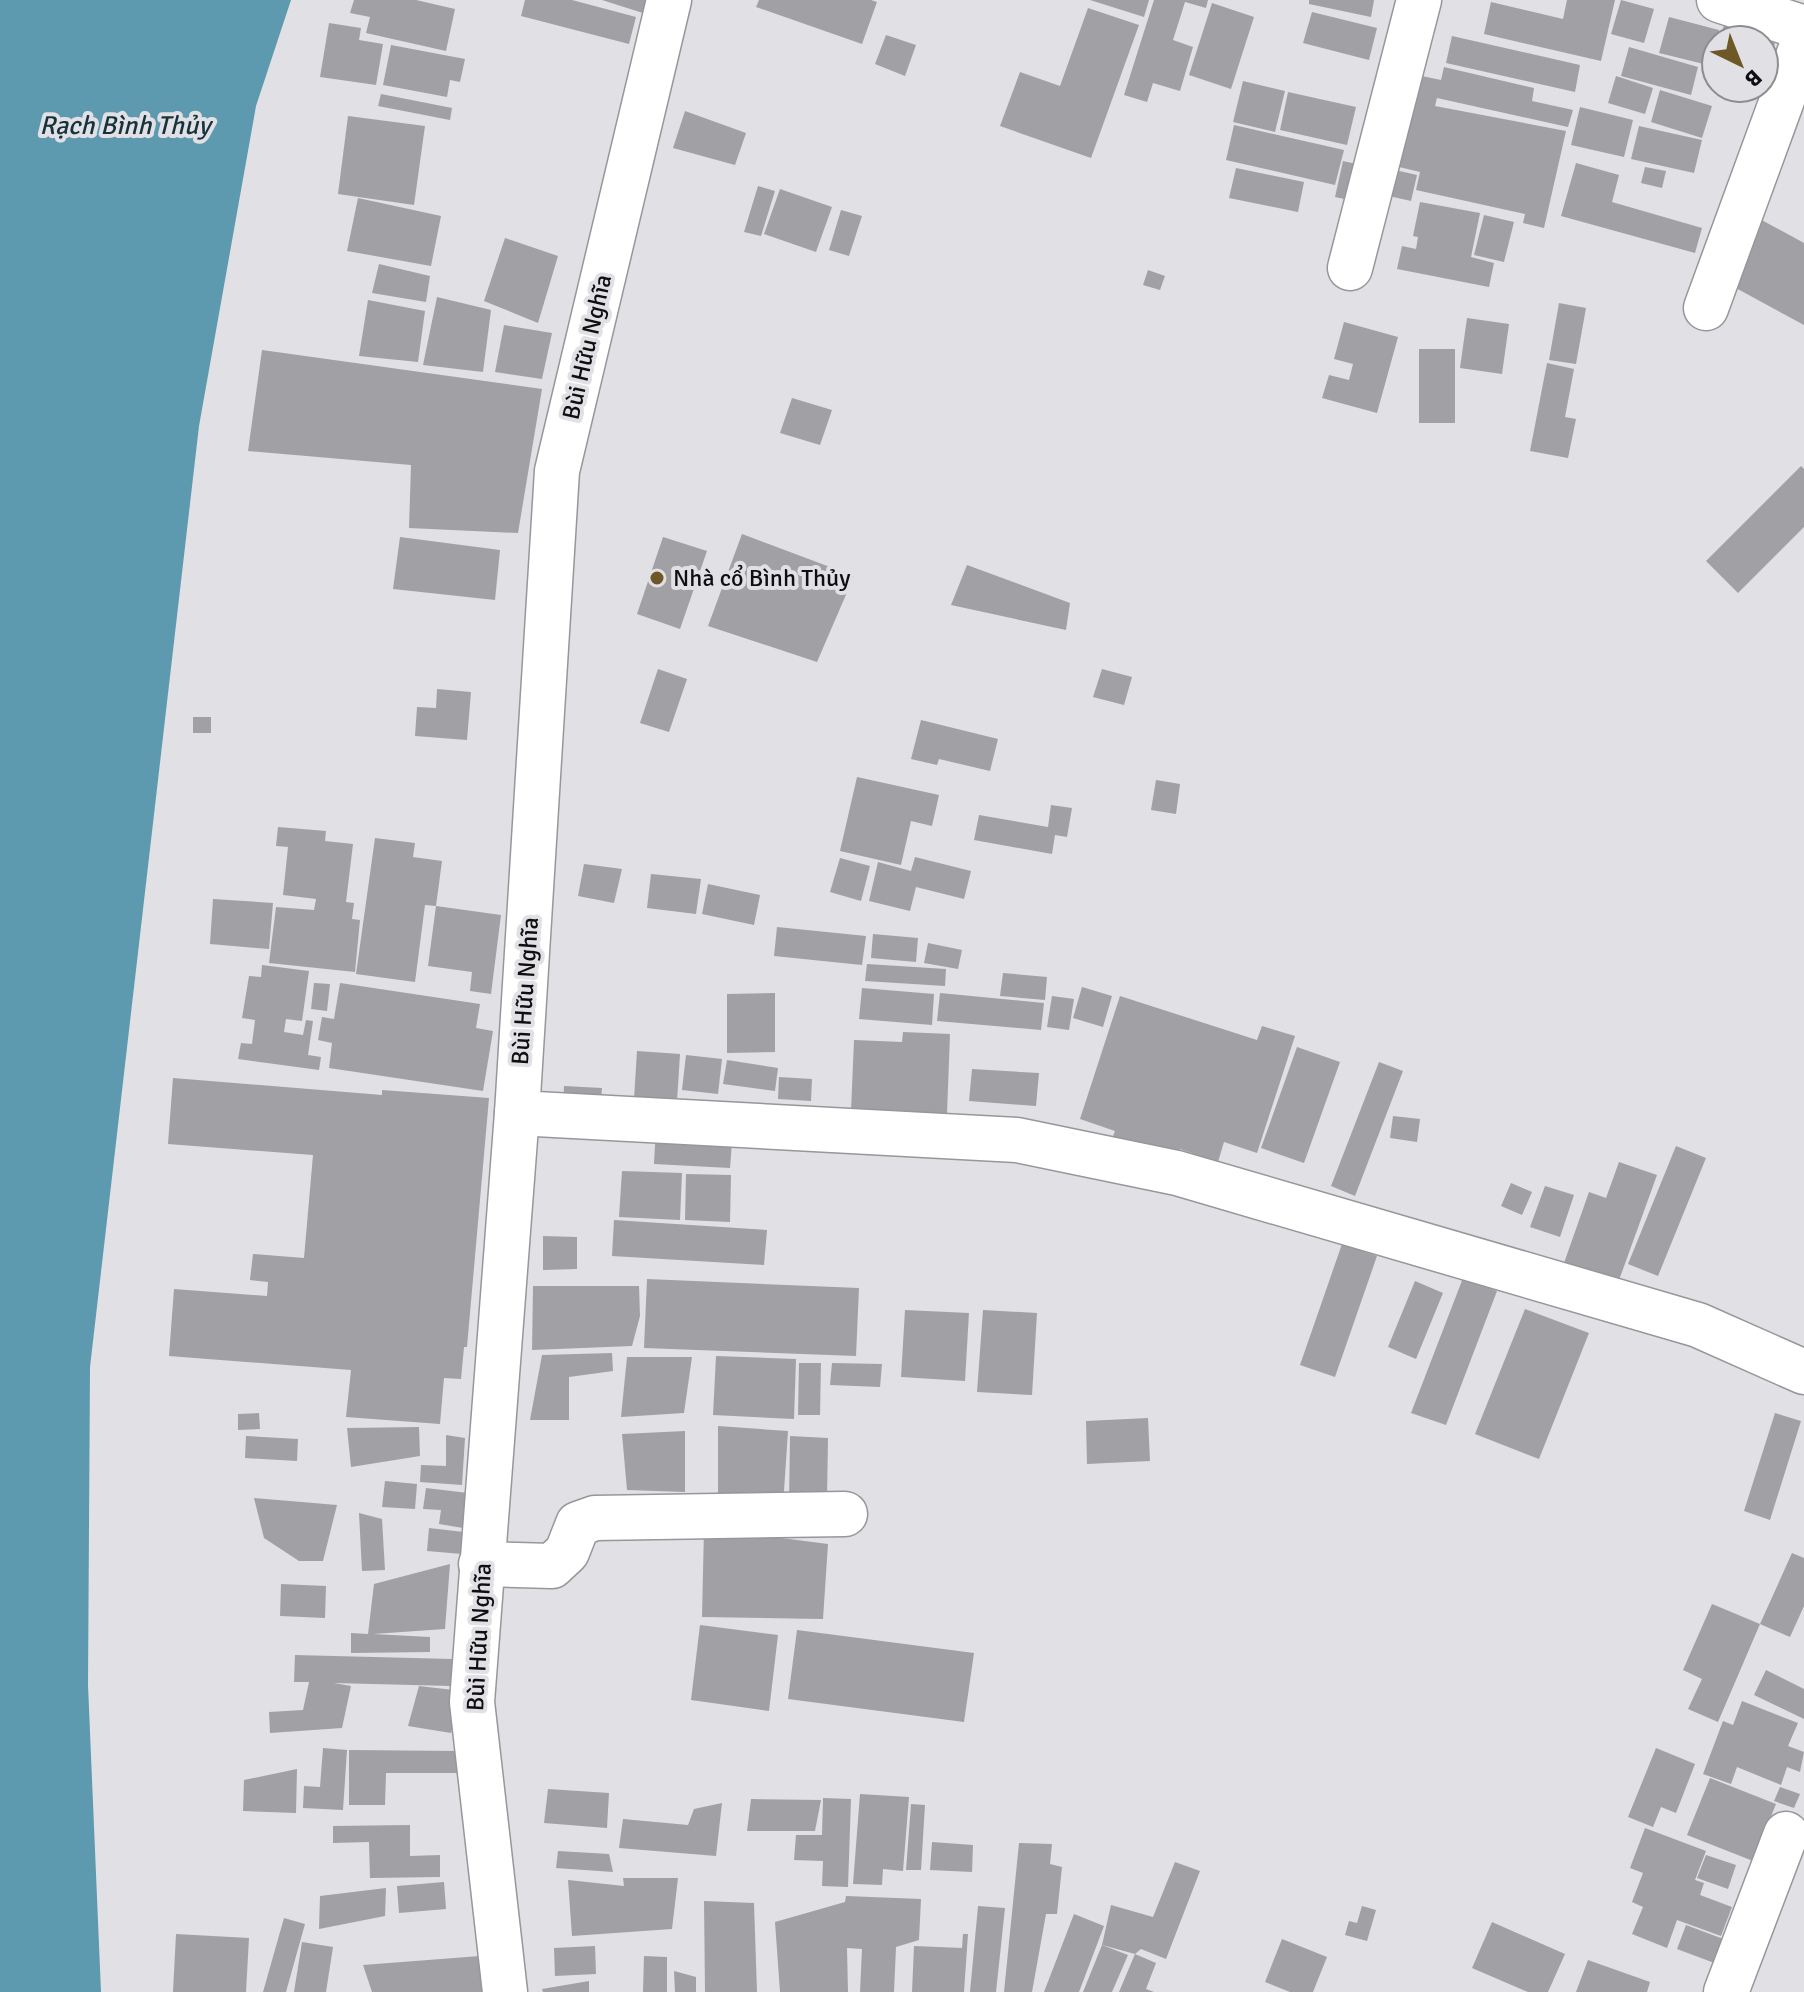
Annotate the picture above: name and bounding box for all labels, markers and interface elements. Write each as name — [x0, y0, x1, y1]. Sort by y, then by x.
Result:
north arrow — [1700, 24, 1780, 104]
text: B — [1739, 64, 1767, 93]
water label: Rạch Bình Thủy — [40, 110, 213, 142]
street label: Bùi Hữu Nghĩa — [556, 271, 618, 423]
place label: Nhà cổ Bình Thủy — [673, 563, 850, 593]
marker: Nhà cổ Bình Thủy — [648, 569, 666, 587]
street label: Bùi Hữu Nghĩa — [505, 916, 545, 1066]
street label: Bùi Hữu Nghĩa — [460, 1562, 498, 1712]

